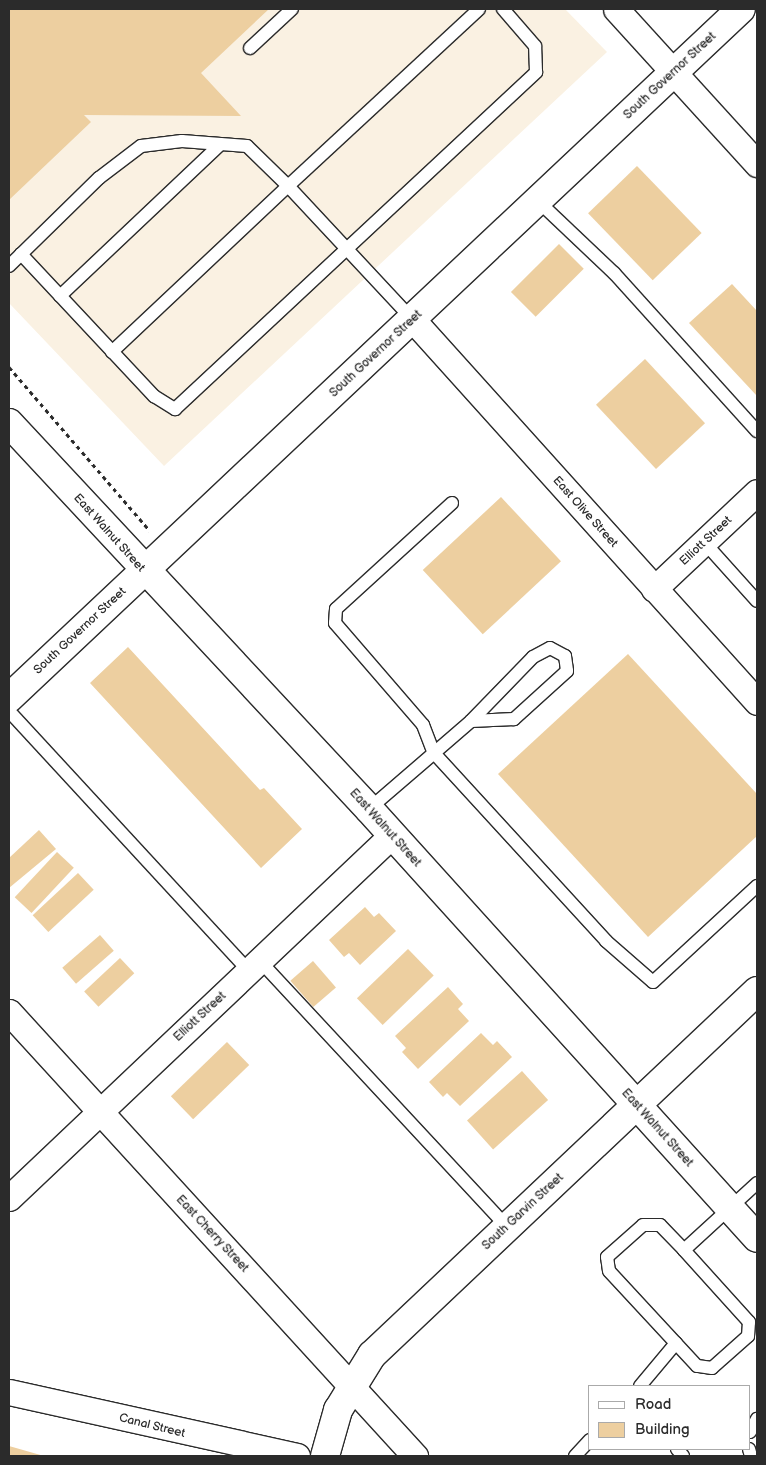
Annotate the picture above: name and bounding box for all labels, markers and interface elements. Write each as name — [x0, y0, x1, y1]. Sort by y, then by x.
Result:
street label: South Governor Street — [621, 29, 719, 123]
street label: South Governor Street — [327, 307, 425, 401]
street label: East Olive Street — [549, 473, 621, 551]
street label: East Walnut Street — [70, 491, 148, 575]
street label: Elliott Street — [677, 513, 735, 569]
street label: South Governor Street — [31, 584, 129, 678]
street label: East Walnut Street — [346, 786, 424, 870]
street label: Elliott Street — [171, 989, 229, 1045]
street label: East Walnut Street — [618, 1086, 696, 1170]
street label: South Garvin Street — [479, 1171, 567, 1253]
street label: East Cherry Street — [172, 1192, 252, 1276]
legend — [588, 1385, 751, 1450]
text: Road — [635, 1395, 671, 1414]
street label: Canal Street — [117, 1411, 187, 1441]
text: Building — [635, 1420, 690, 1439]

